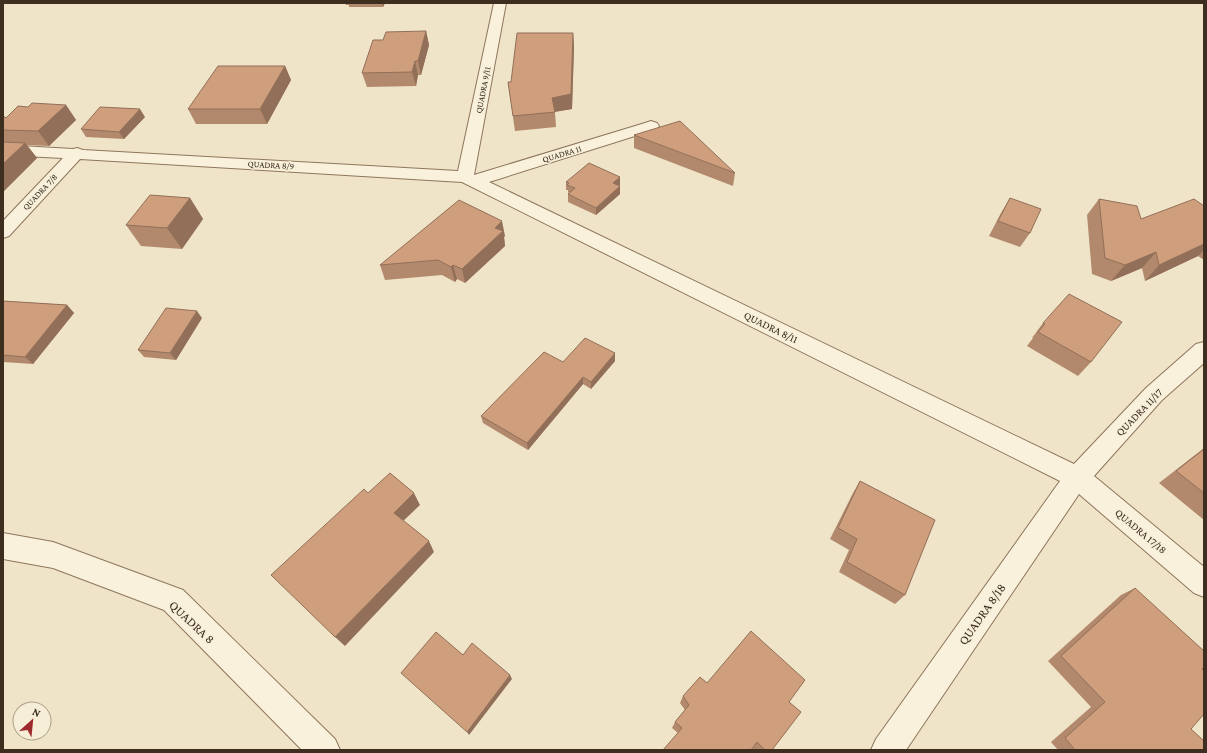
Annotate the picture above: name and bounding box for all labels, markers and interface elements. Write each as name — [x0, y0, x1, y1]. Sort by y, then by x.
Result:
street label: QUADRA 9/11 — [474, 66, 492, 114]
street label: QUADRA 11 — [541, 143, 583, 165]
street label: QUADRA 8/9 — [247, 159, 295, 171]
street label: QUADRA 7/8 — [21, 172, 59, 212]
street label: QUADRA 8/11 — [742, 309, 800, 345]
street label: QUADRA 11/17 — [1113, 386, 1165, 438]
street label: QUADRA 17/18 — [1113, 506, 1169, 556]
street label: QUADRA 8/18 — [955, 580, 1009, 648]
street label: QUADRA 8 — [166, 597, 218, 647]
north arrow — [12, 701, 52, 741]
text: N — [30, 705, 43, 719]

